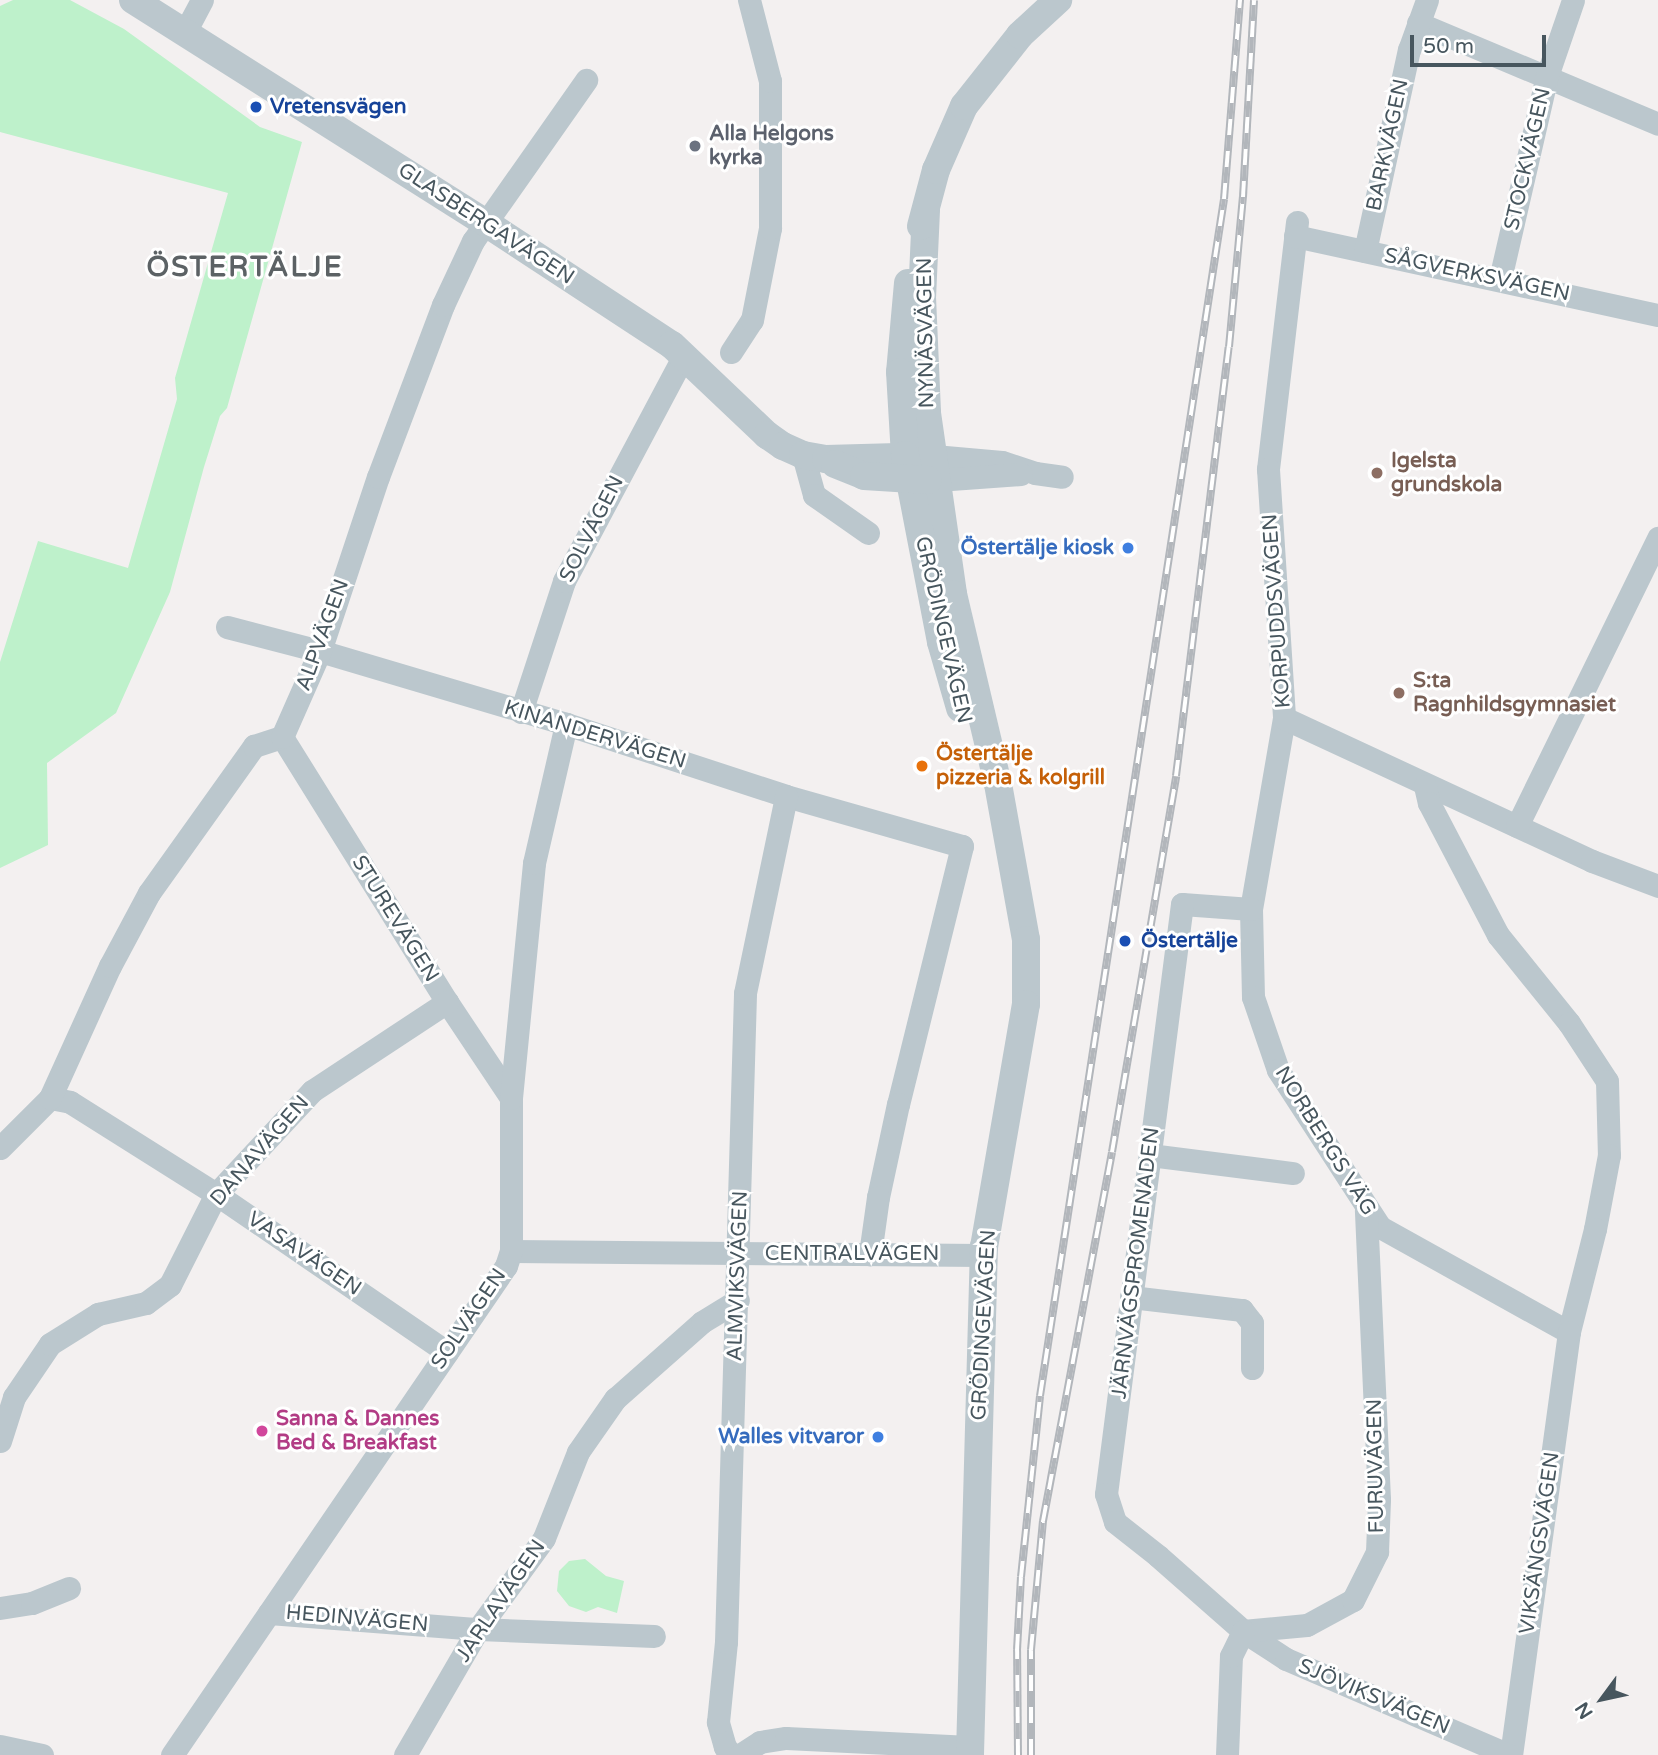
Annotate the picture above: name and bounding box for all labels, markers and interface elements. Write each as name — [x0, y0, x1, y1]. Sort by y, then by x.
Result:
scale bar — [1413, 21, 1550, 65]
text: 50 m — [1423, 34, 1474, 59]
street label: BARKVÄGEN — [1362, 77, 1414, 213]
street label: STOCKVÄGEN — [1499, 85, 1557, 233]
place label: Vretensvägen — [270, 94, 407, 120]
marker: Vretensvägen — [248, 99, 264, 115]
place label: Alla Helgons kyrka — [709, 121, 834, 171]
marker: Alla Helgons kyrka — [687, 138, 703, 154]
street label: GLASBERGAVÄGEN — [393, 158, 579, 290]
street label: SÅGVERKSVÄGEN — [1382, 243, 1572, 307]
district label: ÖSTERTÄLJE — [148, 250, 342, 284]
street label: NYNÄSVÄGEN — [912, 257, 940, 409]
place label: Igelsta grundskola — [1391, 448, 1502, 498]
marker: Igelsta grundskola — [1369, 465, 1385, 481]
street label: SOLVÄGEN — [554, 472, 630, 586]
street label: KORPUDDSVÄGEN — [1258, 513, 1296, 709]
street label: GRÖDINGEVÄGEN — [909, 534, 977, 726]
place label: Östertälje kiosk — [961, 535, 1114, 561]
marker: Östertälje kiosk — [1120, 540, 1136, 556]
street label: ALPVÄGEN — [291, 576, 355, 694]
place label: S:ta Ragnhildsgymnasiet — [1413, 668, 1616, 718]
marker: S:ta Ragnhildsgymnasiet — [1391, 685, 1407, 701]
street label: KINANDERVÄGEN — [501, 695, 689, 775]
place label: Östertälje pizzeria & kolgrill — [936, 741, 1105, 791]
marker: Östertälje pizzeria & kolgrill — [914, 758, 930, 774]
street label: STUREVÄGEN — [346, 851, 444, 987]
place label: Östertälje — [1141, 928, 1238, 954]
marker: Östertälje — [1115, 931, 1135, 951]
street label: NORBERGS VÄG — [1269, 1062, 1381, 1220]
street label: DANAVÄGEN — [205, 1091, 315, 1211]
street label: JÄRNVÄGSPROMENADEN — [1107, 1126, 1165, 1400]
street label: ALMVIKSVÄGEN — [722, 1190, 754, 1362]
street label: VASAVÄGEN — [242, 1207, 366, 1301]
street label: GRÖDINGEVÄGEN — [966, 1229, 1002, 1421]
street label: CENTRALVÄGEN — [765, 1241, 939, 1267]
street label: SOLVÄGEN — [426, 1264, 512, 1374]
street label: FURUVÄGEN — [1362, 1398, 1390, 1534]
place label: Sanna & Dannes Bed & Breakfast — [276, 1406, 439, 1456]
marker: Sanna & Dannes Bed & Breakfast — [254, 1423, 270, 1439]
place label: Walles vitvaror — [718, 1424, 864, 1450]
marker: Walles vitvaror — [870, 1429, 886, 1445]
street label: VIKSÄNGSVÄGEN — [1515, 1450, 1565, 1636]
street label: JARLAVÄGEN — [451, 1535, 551, 1667]
street label: HEDINVÄGEN — [285, 1600, 429, 1638]
street label: SJÖVIKSVÄGEN — [1294, 1654, 1454, 1740]
north arrow — [1567, 1664, 1637, 1734]
text: N — [1571, 1698, 1598, 1723]

